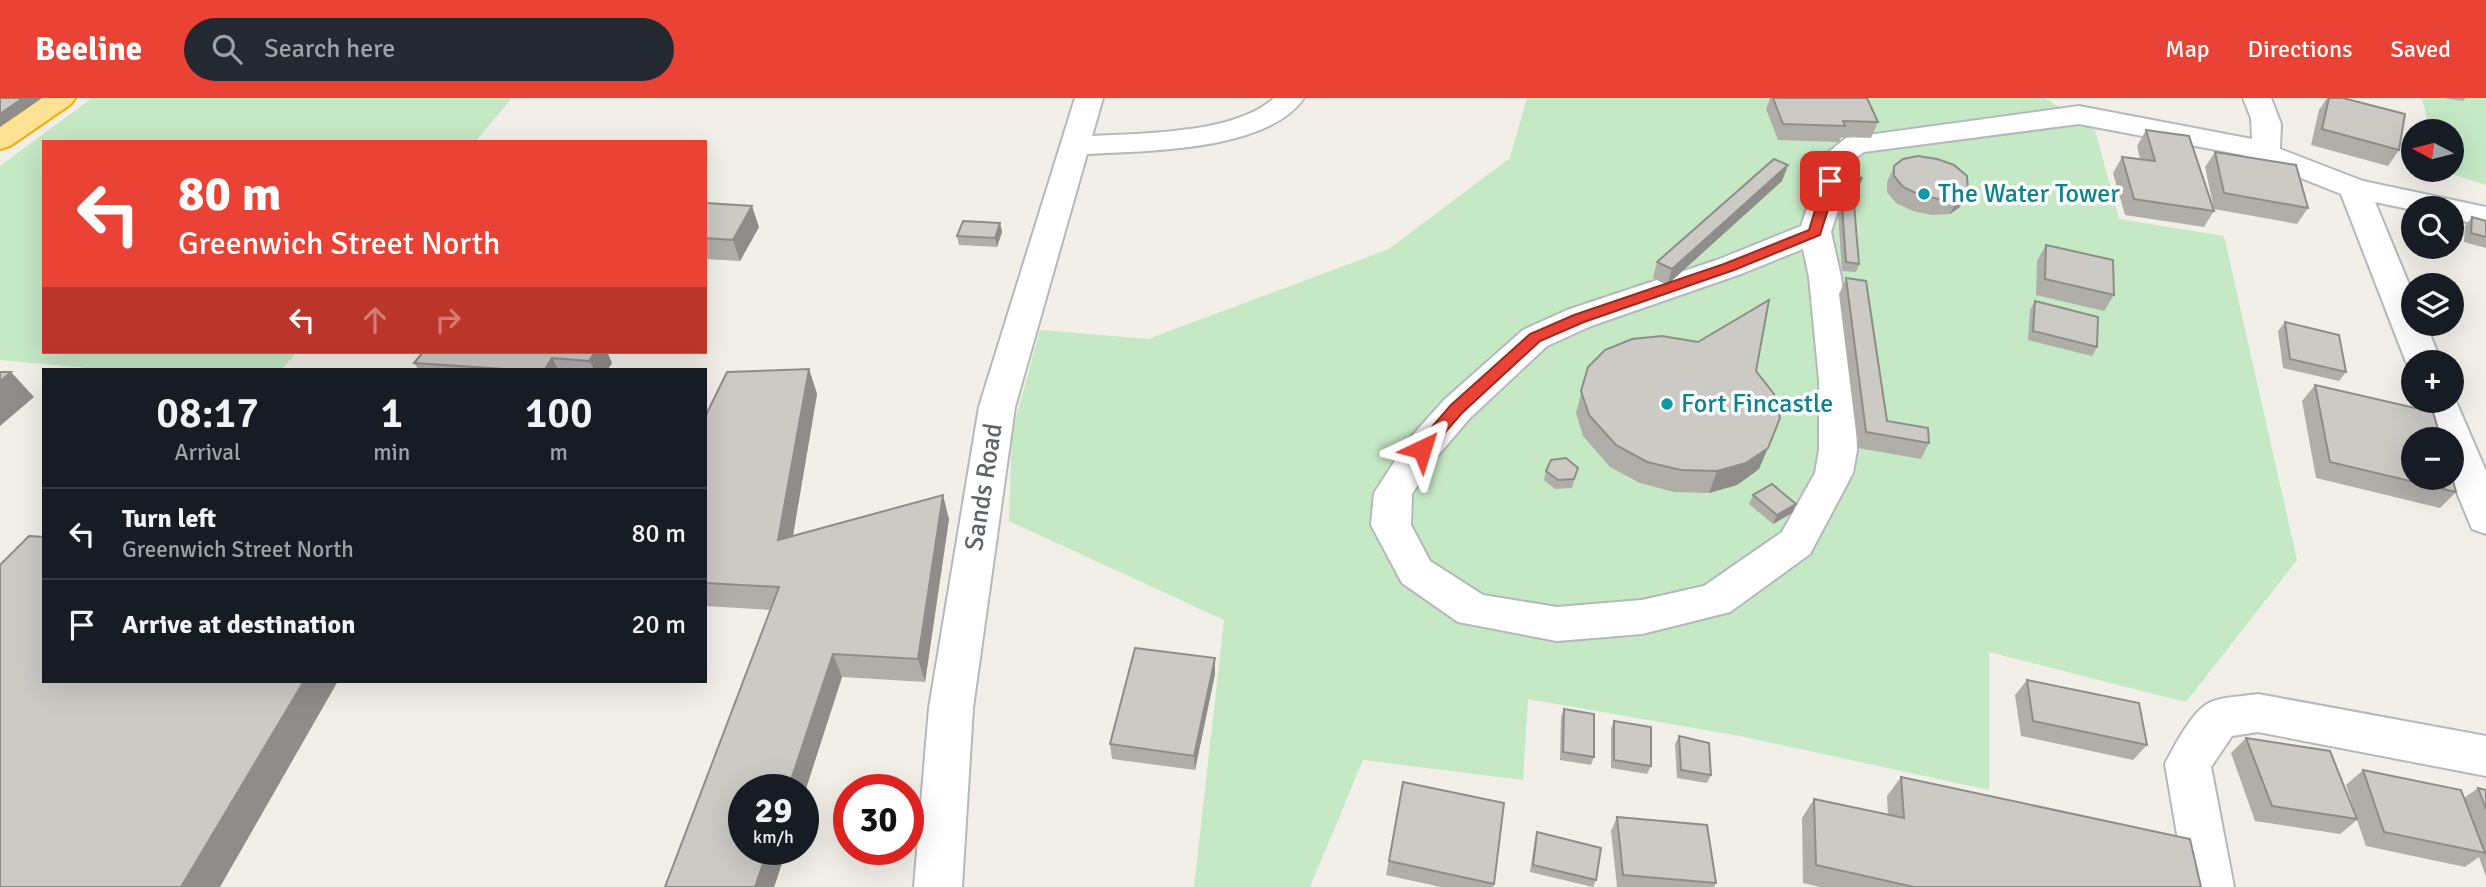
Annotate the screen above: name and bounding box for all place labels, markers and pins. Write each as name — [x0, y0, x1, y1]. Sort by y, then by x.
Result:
pin — [1800, 151, 1860, 211]
place label: The Water Tower — [1938, 178, 2120, 210]
marker: The Water Tower — [1916, 186, 1932, 202]
place label: Fort Fincastle — [1681, 388, 1833, 420]
marker: Fort Fincastle — [1659, 396, 1675, 412]

